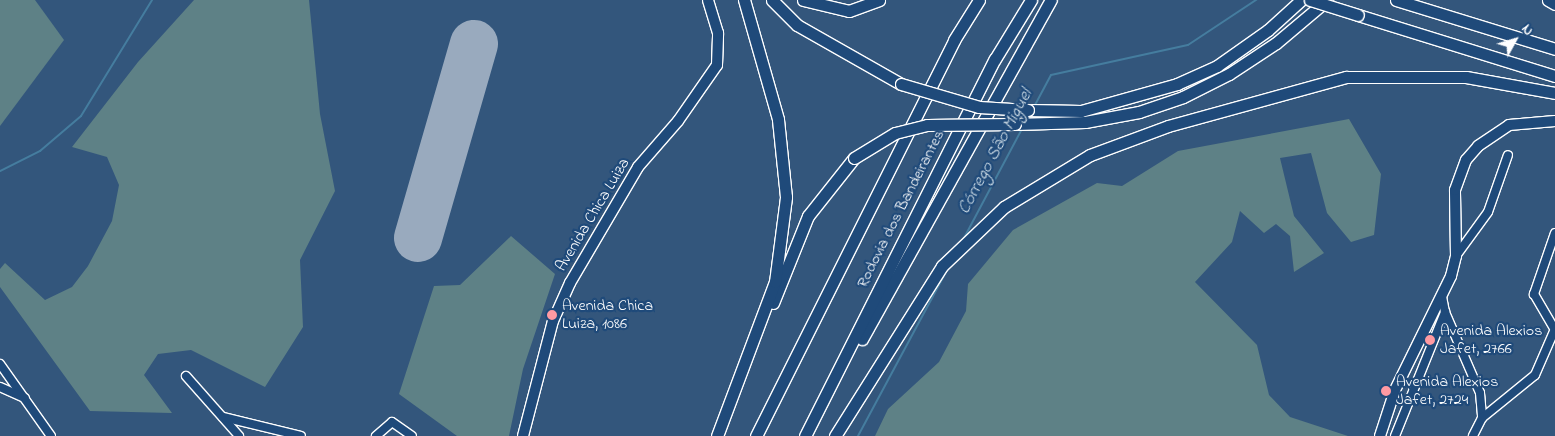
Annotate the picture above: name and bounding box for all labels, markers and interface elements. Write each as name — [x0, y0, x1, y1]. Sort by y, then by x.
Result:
north arrow — [1490, 15, 1540, 65]
text: N — [1516, 20, 1538, 41]
water label: Córrego São Miguel — [954, 86, 1038, 218]
street label: Rodovia dos Bandeirantes — [853, 127, 949, 291]
street label: Avenida Chica Luiza — [552, 155, 634, 275]
place label: Avenida Chica Luiza, 1086 — [562, 296, 653, 334]
marker: Avenida Chica Luiza, 1086 — [546, 309, 558, 321]
place label: Avenida Alexios Jafet, 2766 — [1440, 321, 1542, 359]
marker: Avenida Alexios Jafet, 2766 — [1424, 334, 1436, 346]
place label: Avenida Alexios Jafet, 2724 — [1396, 372, 1498, 410]
marker: Avenida Alexios Jafet, 2724 — [1380, 385, 1392, 397]

